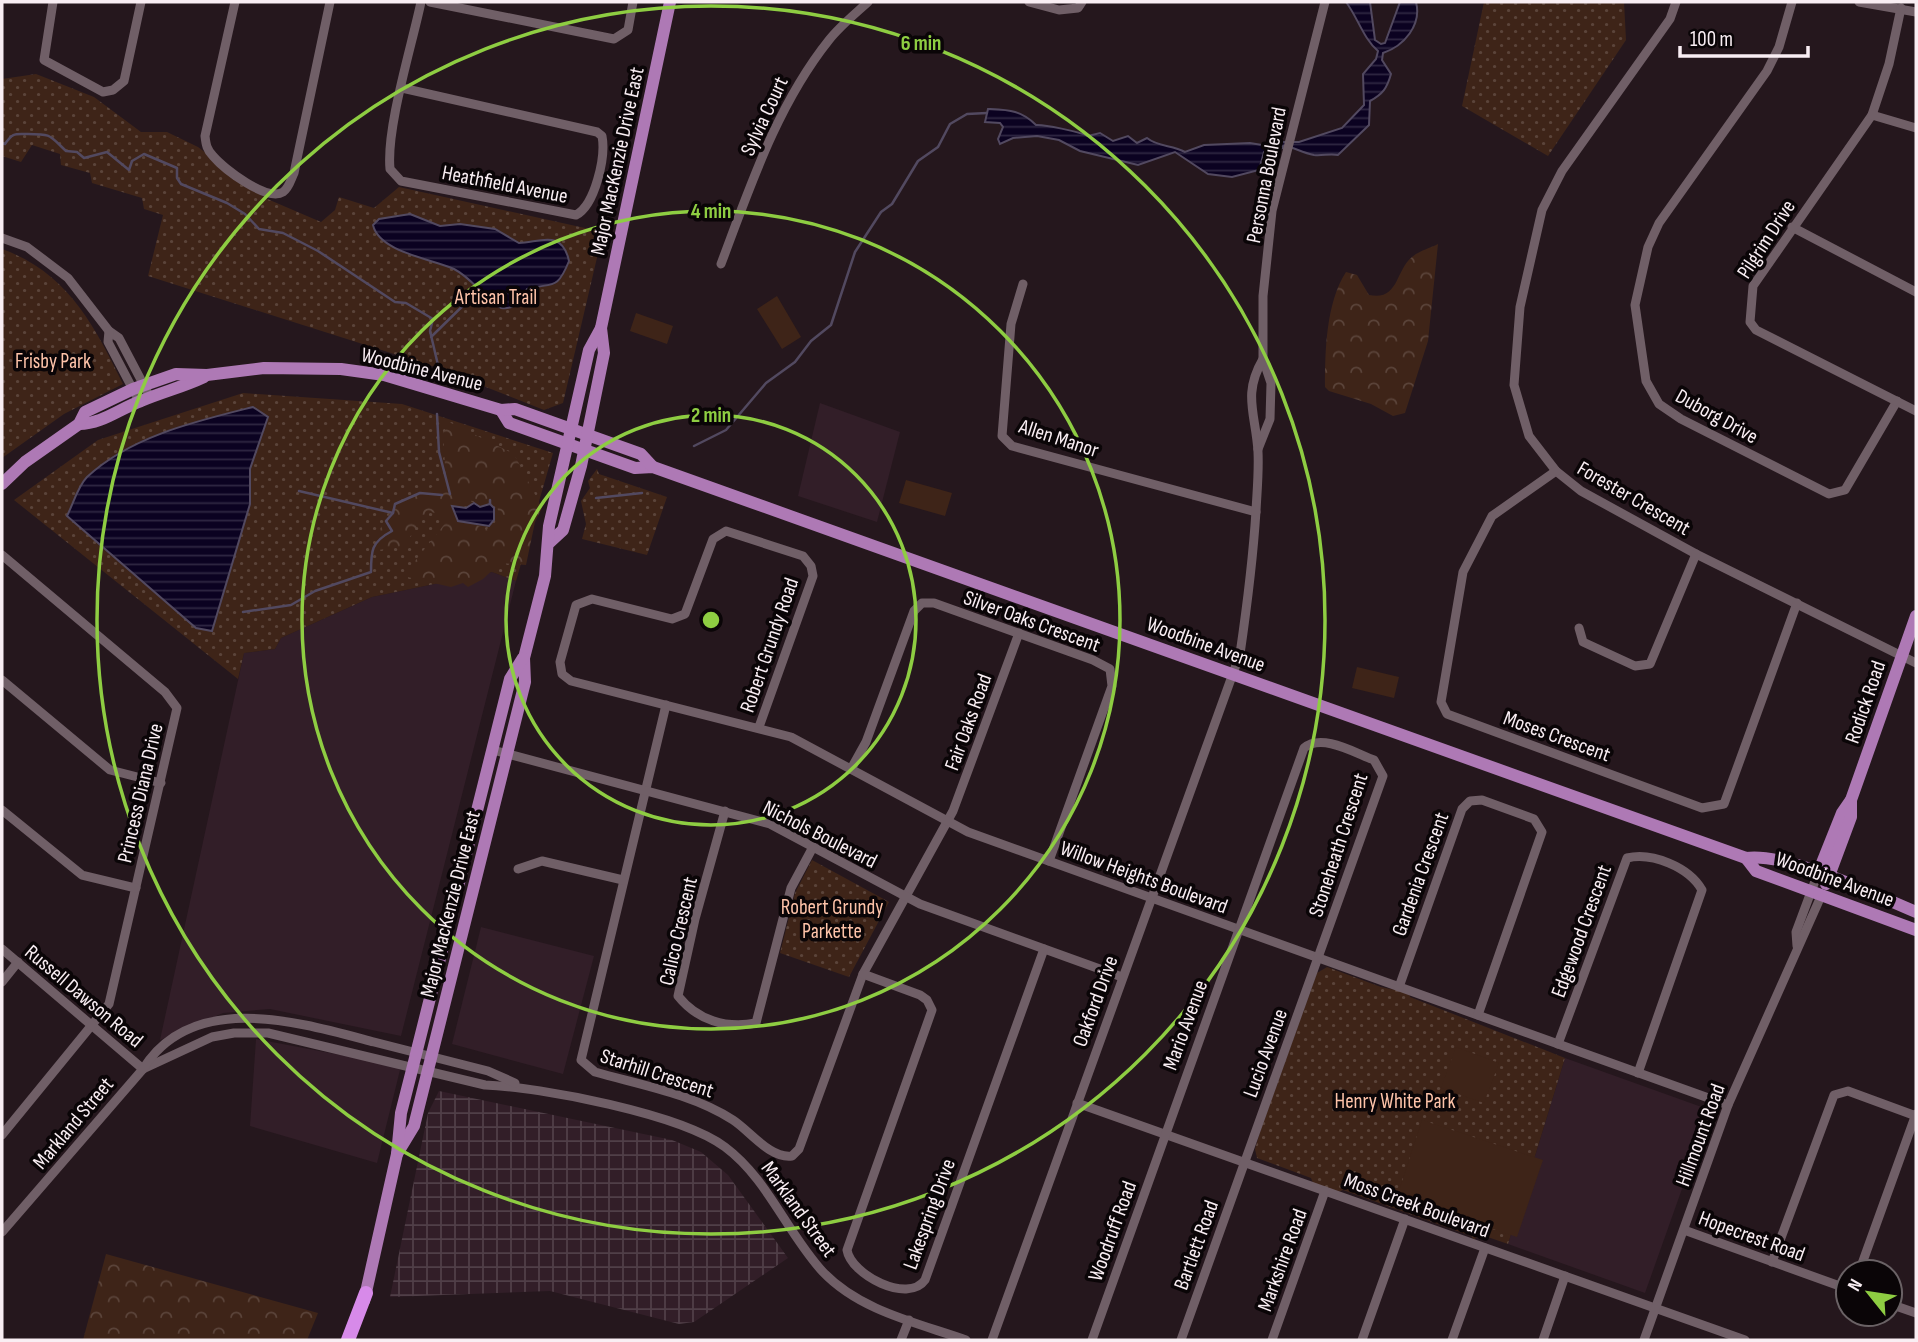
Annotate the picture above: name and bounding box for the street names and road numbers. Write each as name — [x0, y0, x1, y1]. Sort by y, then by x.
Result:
street label: Major MacKenzie Drive East — [585, 65, 650, 257]
street label: Sylvia Court — [735, 73, 794, 160]
street label: Personna Boulevard — [1241, 105, 1292, 245]
street label: Heathfield Avenue — [440, 160, 570, 209]
street label: Pilgrim Drive — [1732, 195, 1801, 283]
street label: Woodbine Avenue — [359, 342, 485, 397]
street label: Duborg Drive — [1671, 384, 1762, 449]
street label: Allen Manor — [1015, 414, 1102, 463]
street label: Forester Crescent — [1573, 456, 1695, 541]
street label: Robert Grundy Road — [735, 575, 804, 716]
street label: Silver Oaks Crescent — [960, 585, 1104, 658]
street label: Woodbine Avenue — [1143, 611, 1268, 677]
street label: Rodick Road — [1840, 658, 1891, 747]
street label: Fair Oaks Road — [939, 671, 997, 774]
street label: Moses Crescent — [1500, 706, 1614, 767]
street label: Princess Diana Drive — [112, 721, 169, 865]
street label: Stoneheath Crescent — [1303, 770, 1373, 920]
street label: Nichols Boulevard — [758, 795, 881, 874]
street label: Major MacKenzie Drive East — [415, 808, 486, 1000]
street label: Gardenia Crescent — [1387, 809, 1454, 939]
street label: Willow Heights Boulevard — [1057, 836, 1231, 919]
street label: Woodbine Avenue — [1772, 846, 1897, 912]
street label: Edgewood Crescent — [1546, 861, 1617, 1001]
street label: Calico Crescent — [654, 874, 703, 988]
street label: Russell Dawson Road — [20, 940, 148, 1053]
street label: Oakford Drive — [1067, 952, 1123, 1050]
street label: Mario Avenue — [1158, 977, 1213, 1074]
street label: Lucio Avenue — [1238, 1006, 1293, 1101]
street label: Starhill Crescent — [597, 1043, 717, 1104]
street label: Markland Street — [28, 1072, 119, 1174]
street label: Hillmount Road — [1670, 1081, 1731, 1190]
street label: Lakespring Drive — [898, 1156, 961, 1273]
street label: Markland Street — [756, 1157, 842, 1262]
street label: Moss Creek Boulevard — [1341, 1168, 1493, 1243]
street label: Woodruff Road — [1083, 1178, 1142, 1285]
street label: Bartlett Road — [1169, 1197, 1224, 1293]
street label: Markshire Road — [1252, 1206, 1313, 1315]
street label: Hopecrest Road — [1695, 1206, 1808, 1267]

